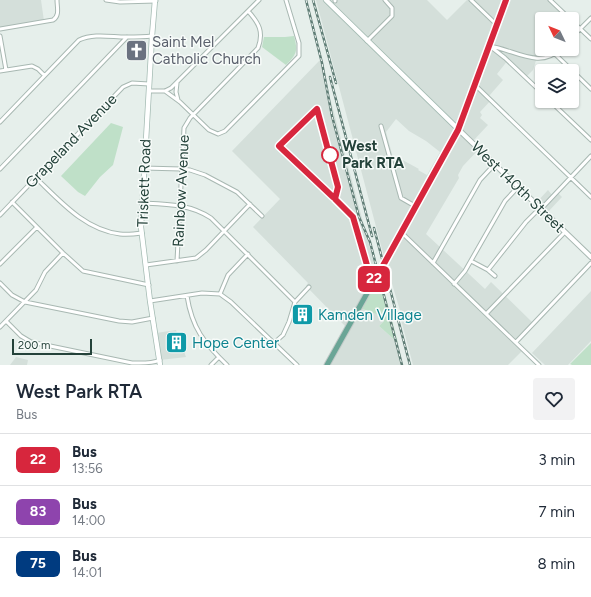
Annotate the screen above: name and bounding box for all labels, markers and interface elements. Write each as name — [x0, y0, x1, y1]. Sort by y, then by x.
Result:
north arrow — [535, 12, 579, 56]
map controls — [535, 12, 579, 108]
place label: Saint Mel Catholic Church — [152, 33, 261, 68]
church icon: Saint Mel Catholic Church — [123, 38, 149, 64]
button: layers — [535, 64, 579, 108]
street label: Grapeland Avenue — [22, 90, 120, 192]
street label: Rainbow Avenue — [169, 134, 193, 248]
place label: West Park RTA — [342, 137, 405, 172]
street label: West 140th Street — [467, 138, 569, 236]
street label: Triskett Road — [133, 139, 155, 227]
marker: West Park RTA — [321, 146, 339, 164]
line badge: 22 — [356, 266, 392, 292]
text: 22 — [366, 270, 382, 287]
building icon: Kamden Village — [290, 302, 316, 328]
place label: Kamden Village — [318, 306, 422, 324]
building icon: Hope Center — [164, 330, 190, 356]
place label: Hope Center — [192, 334, 279, 352]
scale bar — [12, 337, 92, 356]
text: 200 m — [18, 339, 50, 352]
button: heart — [533, 378, 575, 420]
text: West Park RTA — [16, 380, 142, 403]
text: Bus — [16, 407, 37, 422]
text: Bus — [72, 443, 97, 461]
text: 22 — [30, 451, 46, 468]
text: 3 min — [539, 451, 575, 469]
text: 13:56 — [72, 461, 103, 476]
text: Bus — [72, 495, 97, 513]
text: 83 — [30, 503, 46, 520]
text: 7 min — [539, 503, 575, 521]
text: 14:00 — [72, 513, 105, 528]
text: Bus — [72, 547, 97, 565]
text: 75 — [30, 555, 46, 572]
text: 8 min — [537, 555, 575, 573]
text: 14:01 — [72, 565, 102, 580]

